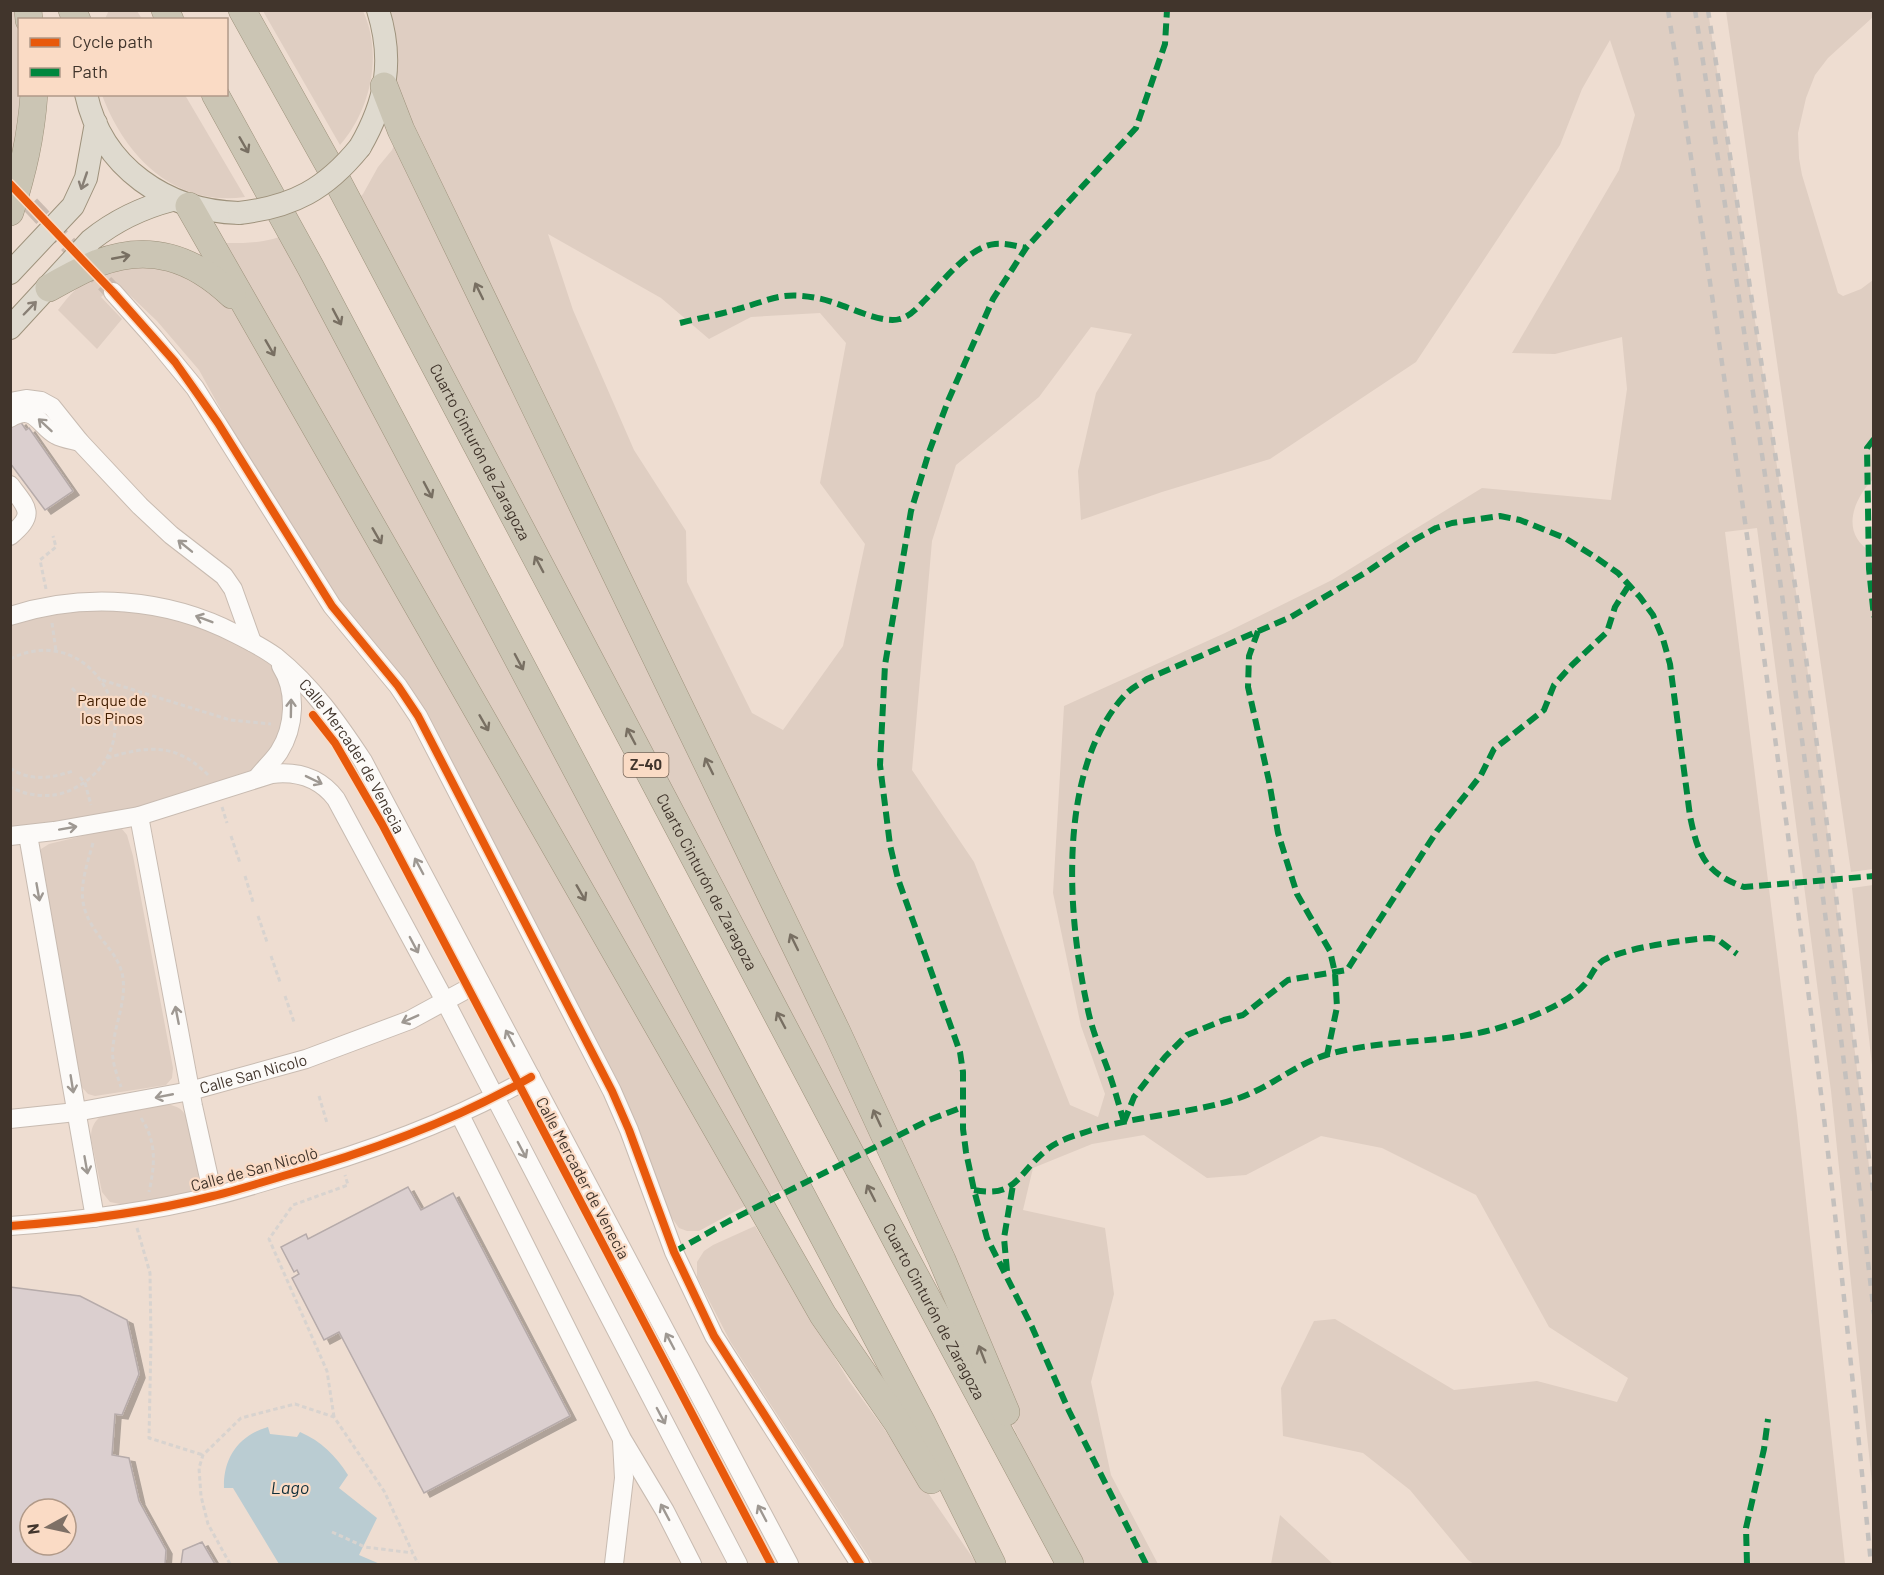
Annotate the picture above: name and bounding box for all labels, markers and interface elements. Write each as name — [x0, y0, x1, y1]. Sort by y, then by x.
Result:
legend — [18, 18, 228, 96]
text: Cycle path — [72, 30, 153, 52]
text: Path — [72, 60, 108, 82]
one-way arrow — [239, 137, 251, 154]
one-way arrow — [78, 171, 89, 189]
one-way arrow — [111, 251, 131, 262]
one-way arrow — [472, 282, 484, 300]
one-way arrow — [22, 300, 37, 315]
one-way arrow — [331, 308, 343, 325]
one-way arrow — [264, 339, 276, 356]
street label: Cuarto Cinturón de Zaragoza — [426, 360, 535, 543]
one-way arrow — [38, 418, 53, 432]
one-way arrow — [423, 480, 434, 498]
one-way arrow — [372, 526, 383, 544]
one-way arrow — [177, 540, 193, 553]
one-way arrow — [533, 555, 545, 573]
one-way arrow — [196, 613, 214, 624]
one-way arrow — [513, 653, 525, 670]
street label: Calle Mercader de Venecia — [296, 674, 410, 836]
park label: Parque de los Pinos — [77, 690, 147, 727]
one-way arrow — [285, 699, 297, 719]
one-way arrow — [478, 714, 490, 731]
one-way arrow — [625, 728, 636, 746]
road number: Z-40 — [624, 753, 668, 777]
one-way arrow — [702, 758, 714, 776]
one-way arrow — [304, 775, 322, 787]
street label: Cuarto Cinturón de Zaragoza — [653, 790, 762, 973]
one-way arrow — [58, 823, 78, 834]
one-way arrow — [413, 858, 425, 875]
one-way arrow — [33, 882, 44, 902]
one-way arrow — [575, 884, 587, 901]
one-way arrow — [787, 933, 799, 951]
one-way arrow — [409, 935, 420, 953]
one-way arrow — [171, 1006, 182, 1026]
one-way arrow — [775, 1012, 787, 1029]
one-way arrow — [401, 1014, 419, 1025]
one-way arrow — [504, 1030, 515, 1048]
street label: Calle San Nicolo — [197, 1049, 309, 1097]
one-way arrow — [66, 1074, 77, 1094]
one-way arrow — [155, 1090, 174, 1101]
street label: Calle Mercader de Venecia — [533, 1094, 634, 1262]
one-way arrow — [871, 1109, 882, 1128]
one-way arrow — [516, 1141, 528, 1158]
street label: Calle de San Nicolò — [188, 1142, 319, 1195]
one-way arrow — [81, 1154, 92, 1174]
one-way arrow — [865, 1184, 877, 1202]
street label: Cuarto Cinturón de Zaragoza — [880, 1220, 990, 1402]
one-way arrow — [664, 1332, 675, 1350]
one-way arrow — [976, 1345, 987, 1363]
one-way arrow — [655, 1407, 667, 1424]
water label: Lago — [271, 1476, 309, 1498]
north arrow — [18, 1497, 78, 1557]
one-way arrow — [659, 1504, 670, 1522]
one-way arrow — [756, 1505, 768, 1522]
text: N — [23, 1523, 43, 1536]

